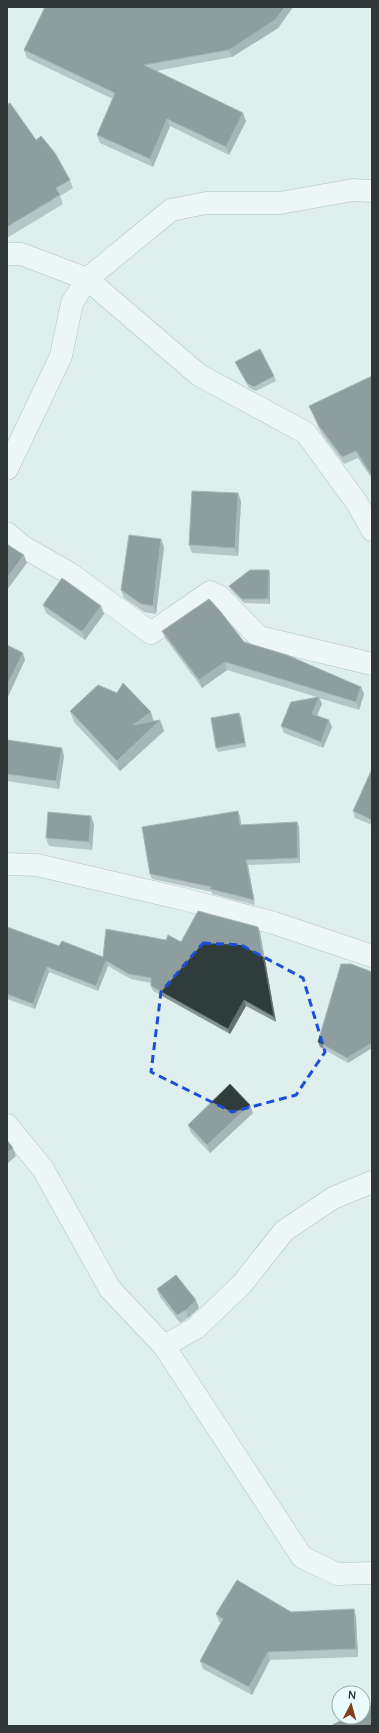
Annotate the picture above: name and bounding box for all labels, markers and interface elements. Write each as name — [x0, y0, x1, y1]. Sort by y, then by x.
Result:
north arrow — [331, 1685, 371, 1725]
text: N — [347, 1687, 357, 1702]

